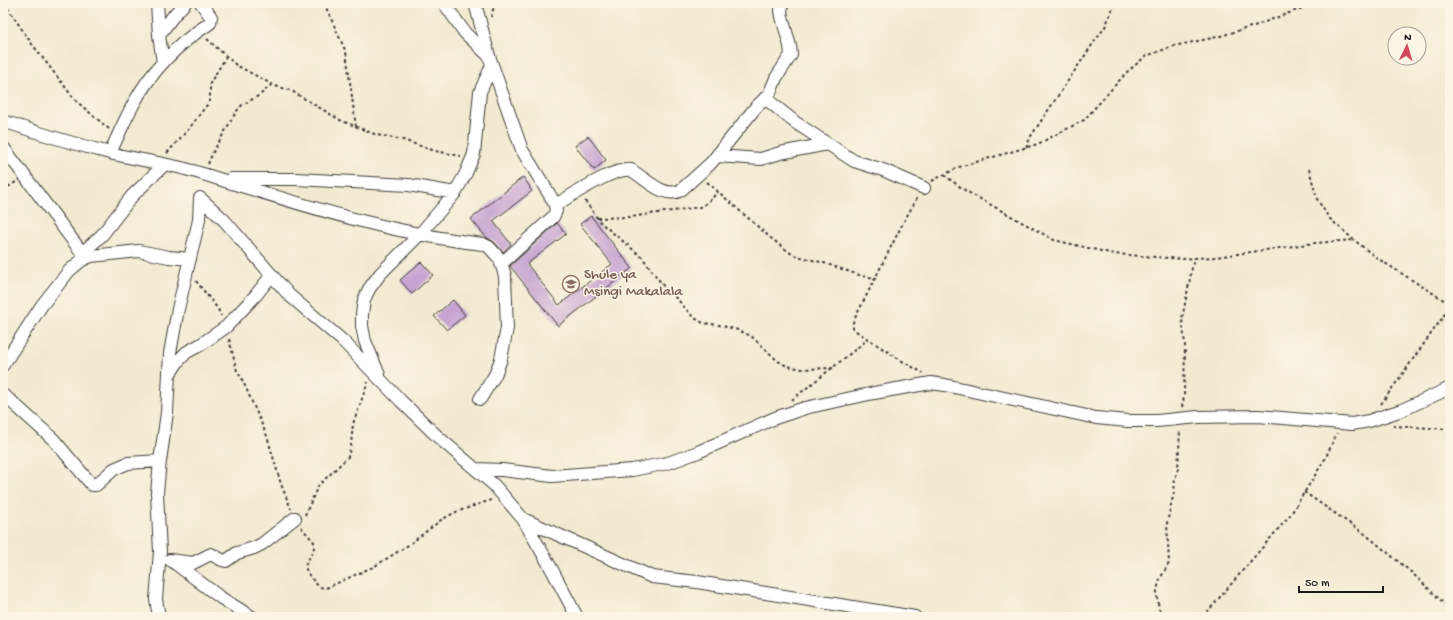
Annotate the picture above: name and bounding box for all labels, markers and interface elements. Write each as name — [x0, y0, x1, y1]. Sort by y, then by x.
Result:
north arrow — [1387, 26, 1427, 66]
text: N — [1404, 32, 1412, 44]
place label: Shule ya Msingi Makalala — [584, 266, 683, 301]
school or university icon: Shule ya Msingi Makalala — [561, 274, 581, 294]
scale bar — [1299, 568, 1383, 594]
text: 50 m — [1305, 577, 1330, 591]

